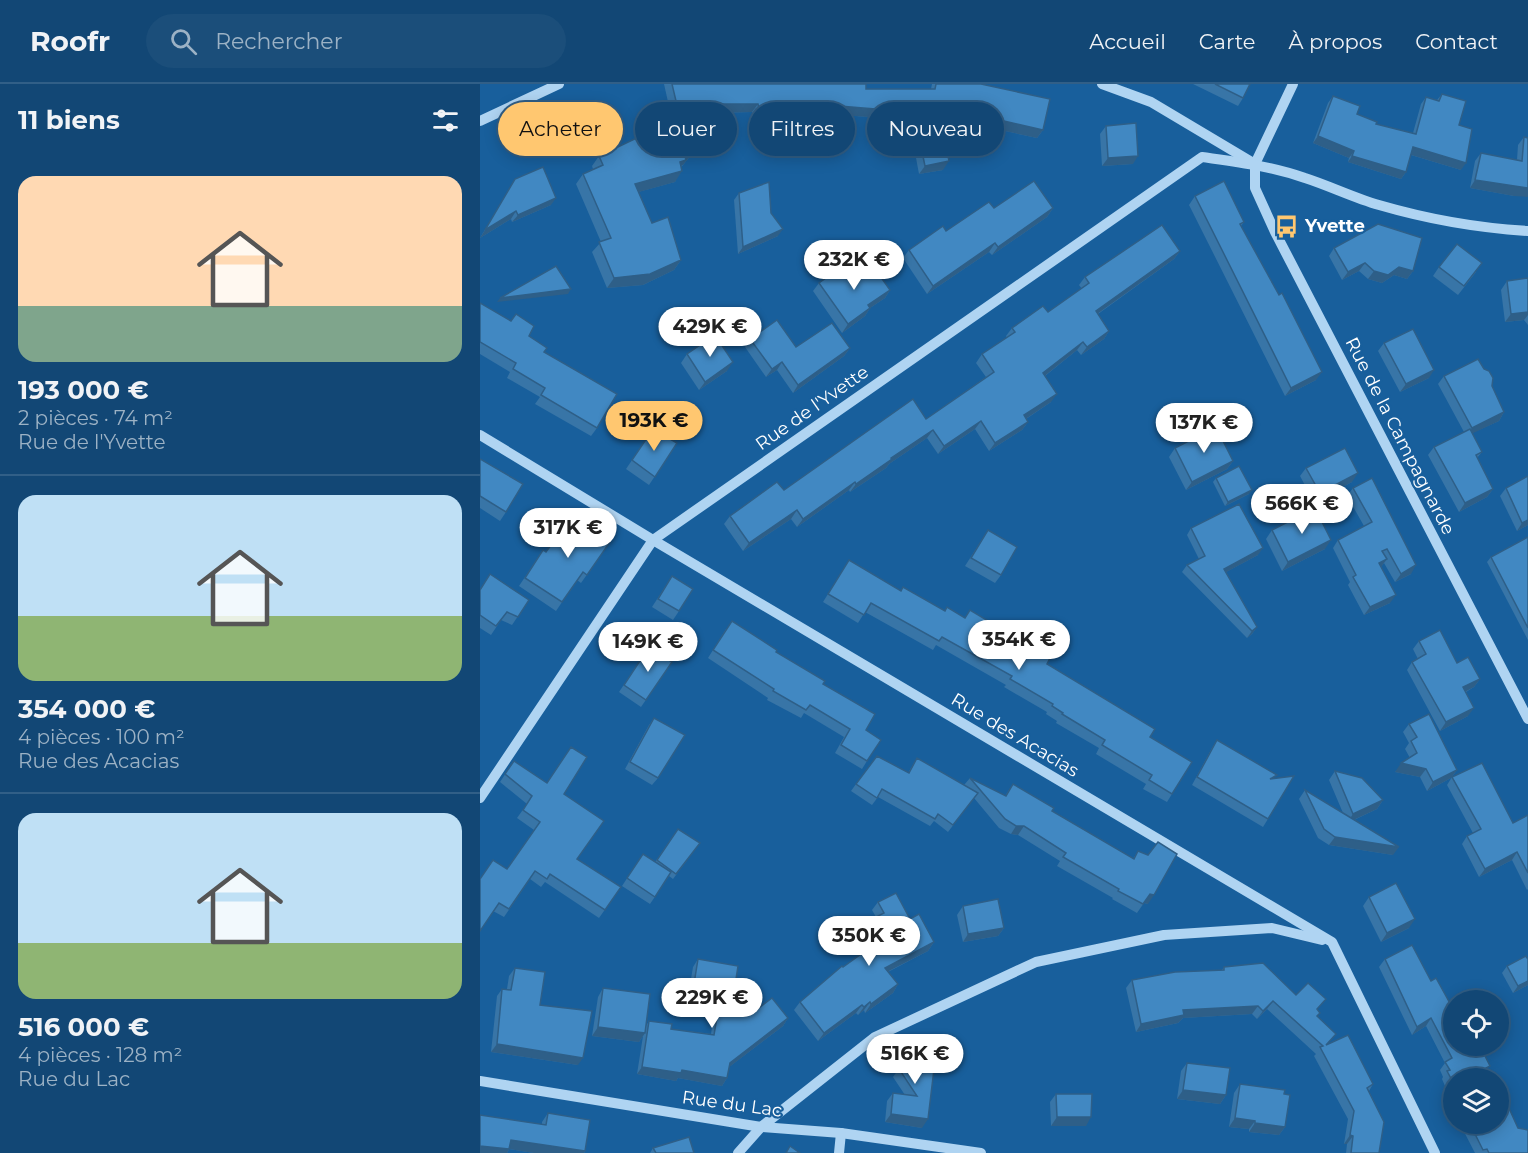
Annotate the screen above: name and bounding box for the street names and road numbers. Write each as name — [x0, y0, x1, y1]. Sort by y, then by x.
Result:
street label: Rue de la Campagnarde — [1340, 333, 1460, 539]
street label: Rue de l'Yvette — [751, 361, 873, 455]
street label: Rue des Acacias — [947, 688, 1083, 782]
street label: Rue du Lac — [680, 1086, 784, 1122]

